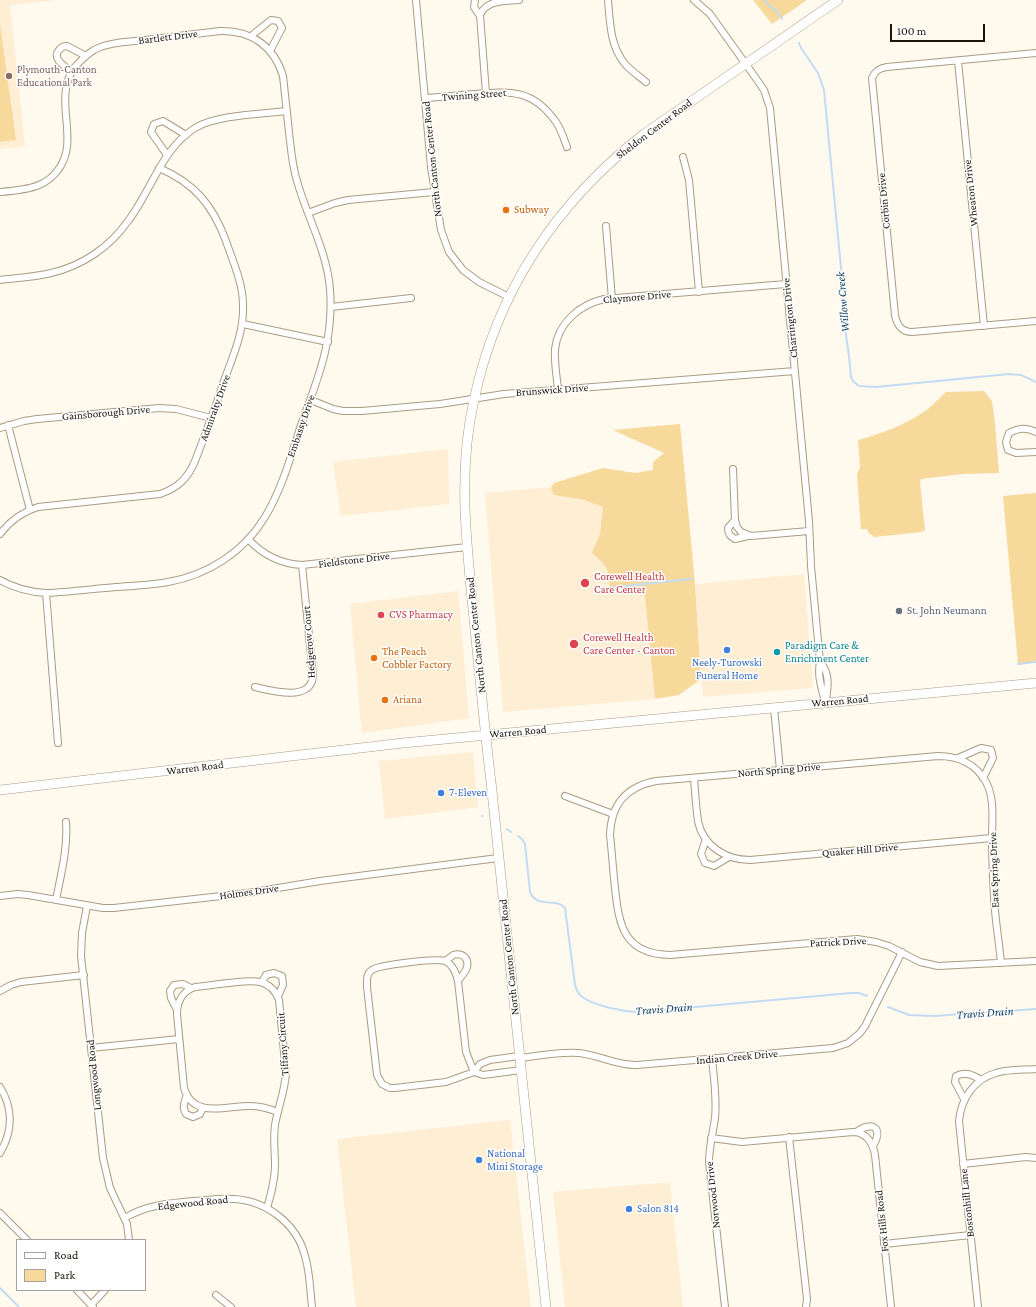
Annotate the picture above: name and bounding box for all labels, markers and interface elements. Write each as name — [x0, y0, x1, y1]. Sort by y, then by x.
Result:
scale bar — [892, 16, 987, 42]
text: 100 m — [897, 24, 926, 38]
street label: Bartlett Drive — [138, 27, 198, 47]
place label: Plymouth-Canton Educational Park — [17, 63, 97, 89]
marker: Plymouth-Canton Educational Park — [4, 71, 14, 81]
street label: Twining Street — [441, 86, 507, 104]
street label: Sheldon Center Road — [613, 96, 695, 162]
street label: North Canton Center Road — [419, 100, 445, 218]
street label: Wheaton Drive — [961, 159, 981, 227]
street label: Corbin Drive — [875, 172, 893, 230]
place label: Subway — [514, 203, 549, 217]
marker: Subway — [501, 205, 511, 215]
water label: Willow Creek — [833, 271, 853, 333]
street label: Charrington Drive — [779, 277, 801, 359]
street label: Claymore Drive — [602, 287, 672, 307]
street label: Admiralty Drive — [197, 373, 233, 443]
street label: Brunswick Drive — [515, 381, 589, 399]
street label: Embassy Drive — [284, 393, 318, 459]
street label: Gainsborough Drive — [61, 403, 151, 423]
street label: Fieldstone Drive — [318, 549, 390, 571]
place label: Corewell Health Care Center — [594, 570, 665, 596]
street label: North Canton Center Road — [463, 576, 489, 694]
marker: Corewell Health Care Center — [579, 577, 591, 589]
place label: St. John Neumann — [907, 604, 987, 618]
street label: Hedgerow Court — [300, 605, 318, 679]
marker: St. John Neumann — [894, 606, 904, 616]
place label: CVS Pharmacy — [389, 608, 453, 622]
marker: CVS Pharmacy — [376, 610, 386, 620]
place label: Corewell Health Care Center - Canton — [583, 631, 675, 657]
marker: Corewell Health Care Center - Canton — [568, 638, 580, 650]
place label: Paradigm Care & Enrichment Center — [785, 639, 869, 665]
place label: The Peach Cobbler Factory — [382, 645, 452, 671]
marker: Neely-Turowski Funeral Home — [722, 645, 732, 655]
marker: Paradigm Care & Enrichment Center — [772, 647, 782, 657]
marker: The Peach Cobbler Factory — [369, 653, 379, 663]
place label: Neely-Turowski Funeral Home — [692, 656, 762, 682]
street label: Warren Road — [811, 692, 869, 710]
place label: Ariana — [393, 693, 422, 707]
marker: Ariana — [380, 695, 390, 705]
street label: Warren Road — [489, 723, 547, 741]
street label: Warren Road — [166, 758, 224, 778]
street label: North Spring Drive — [737, 760, 821, 780]
place label: 7-Eleven — [449, 786, 487, 800]
marker: 7-Eleven — [436, 788, 446, 798]
street label: East Spring Drive — [986, 832, 1002, 908]
street label: Quaker Hill Drive — [821, 840, 899, 860]
street label: Holmes Drive — [219, 881, 279, 903]
street label: North Canton Center Road — [496, 898, 522, 1016]
street label: Patrick Drive — [809, 934, 867, 950]
water label: Travis Drain — [635, 1000, 693, 1018]
water label: Travis Drain — [956, 1004, 1014, 1022]
street label: Tiffany Circuit — [274, 1012, 292, 1076]
street label: Longwood Road — [84, 1039, 104, 1111]
street label: Indian Creek Drive — [696, 1047, 778, 1067]
place label: National Mini Storage — [487, 1147, 543, 1173]
marker: National Mini Storage — [474, 1155, 484, 1165]
street label: Norwood Drive — [703, 1161, 723, 1229]
street label: Bostonhill Lane — [957, 1168, 977, 1238]
street label: Fox Hills Road — [872, 1189, 892, 1253]
street label: Edgewood Road — [157, 1193, 229, 1213]
place label: Salon 814 — [637, 1202, 679, 1216]
marker: Salon 814 — [624, 1204, 634, 1214]
legend — [16, 1239, 146, 1291]
text: Road — [54, 1248, 78, 1262]
text: Park — [54, 1268, 75, 1282]

